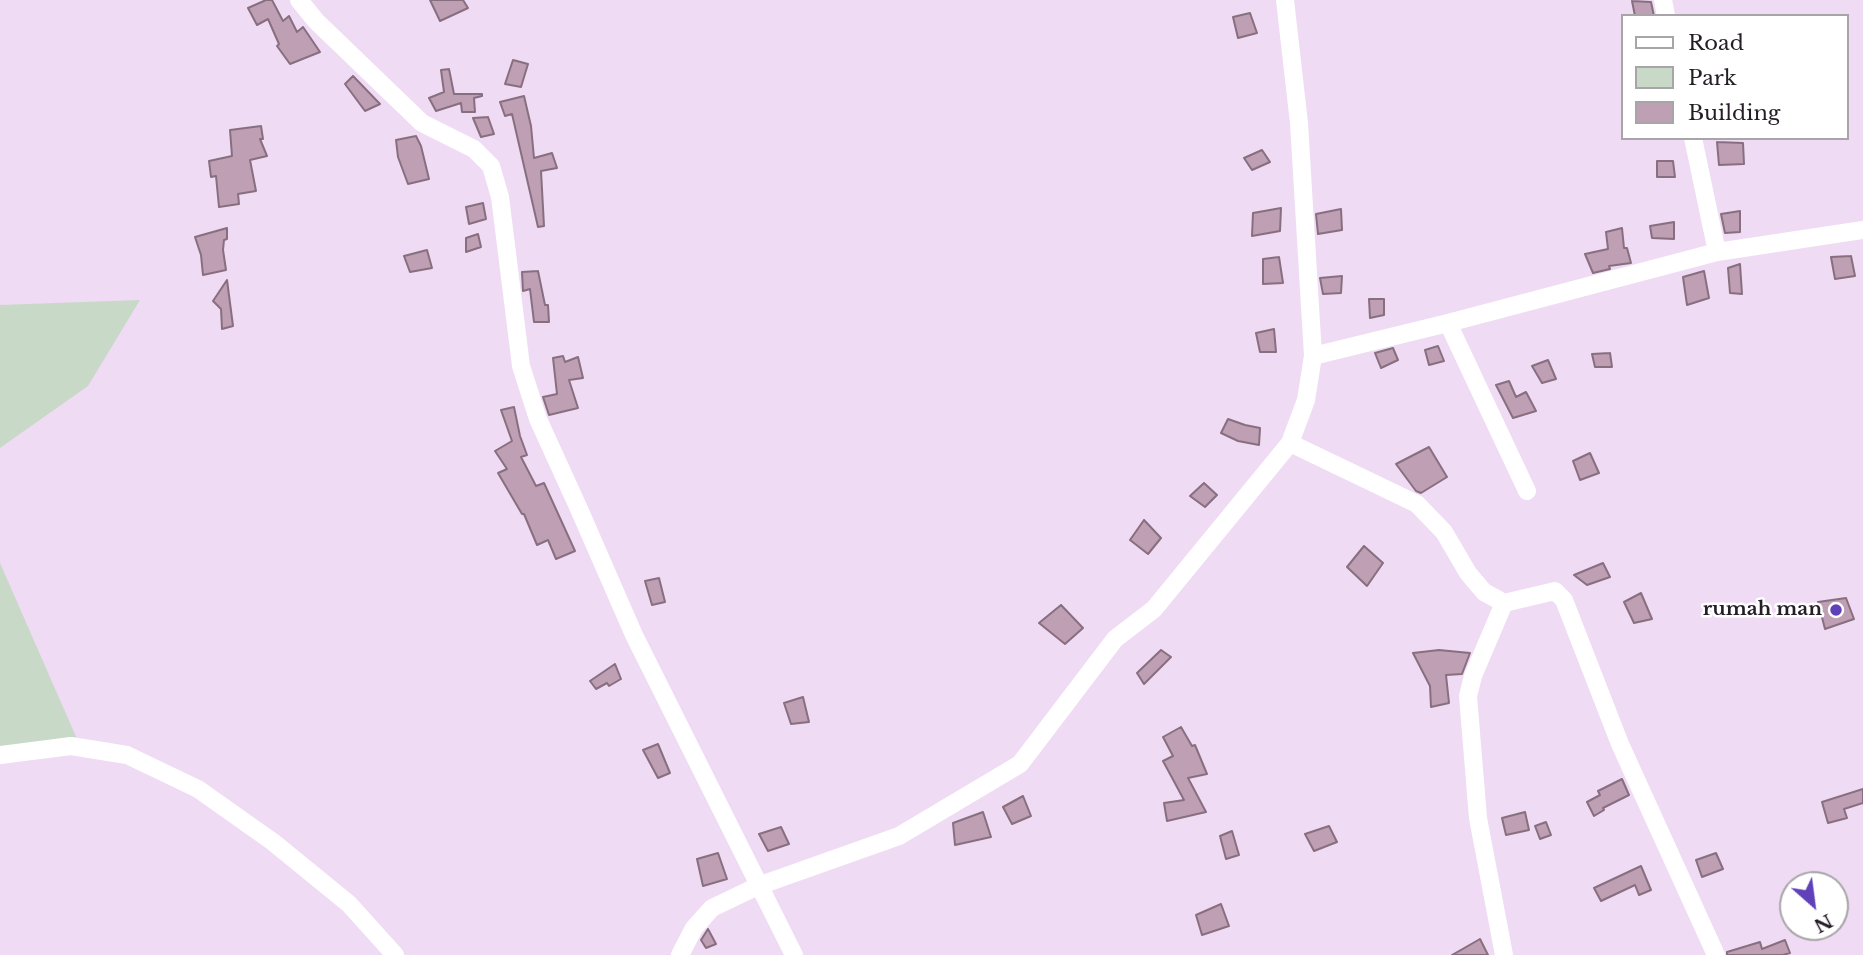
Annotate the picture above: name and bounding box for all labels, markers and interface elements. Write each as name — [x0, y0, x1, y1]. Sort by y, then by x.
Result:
legend — [1622, 14, 1849, 140]
text: Road — [1688, 30, 1744, 56]
text: Park — [1688, 65, 1737, 91]
text: Building — [1688, 100, 1780, 126]
place label: rumah man — [1703, 599, 1822, 621]
marker: rumah man — [1828, 602, 1844, 618]
north arrow — [1779, 871, 1849, 941]
text: N — [1810, 909, 1836, 938]

